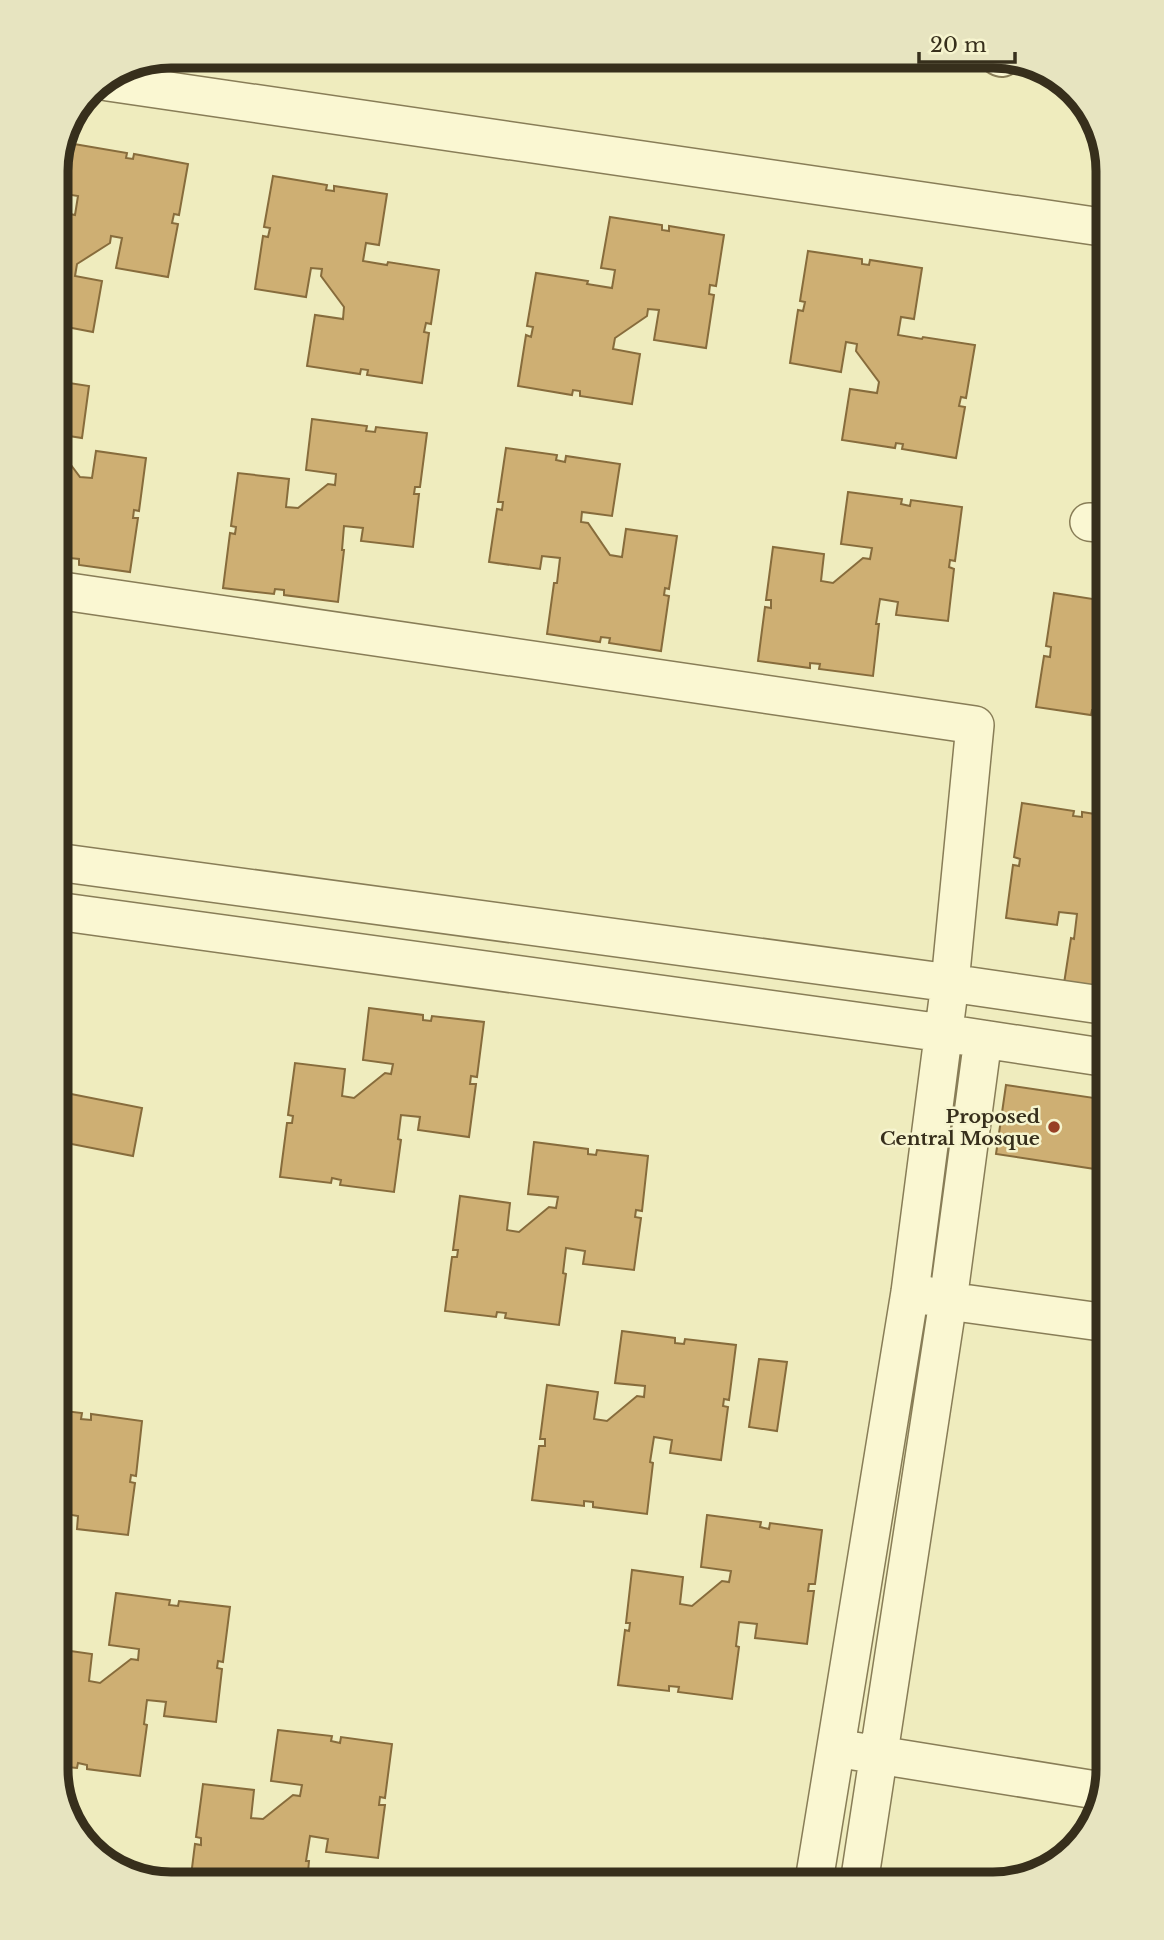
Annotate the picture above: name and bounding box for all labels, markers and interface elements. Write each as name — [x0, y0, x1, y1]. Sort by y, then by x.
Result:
scale bar — [919, 21, 1015, 65]
text: 20 m — [930, 32, 987, 58]
place label: Proposed Central Mosque — [880, 1105, 1040, 1150]
marker: Proposed Central Mosque — [1046, 1119, 1062, 1135]

